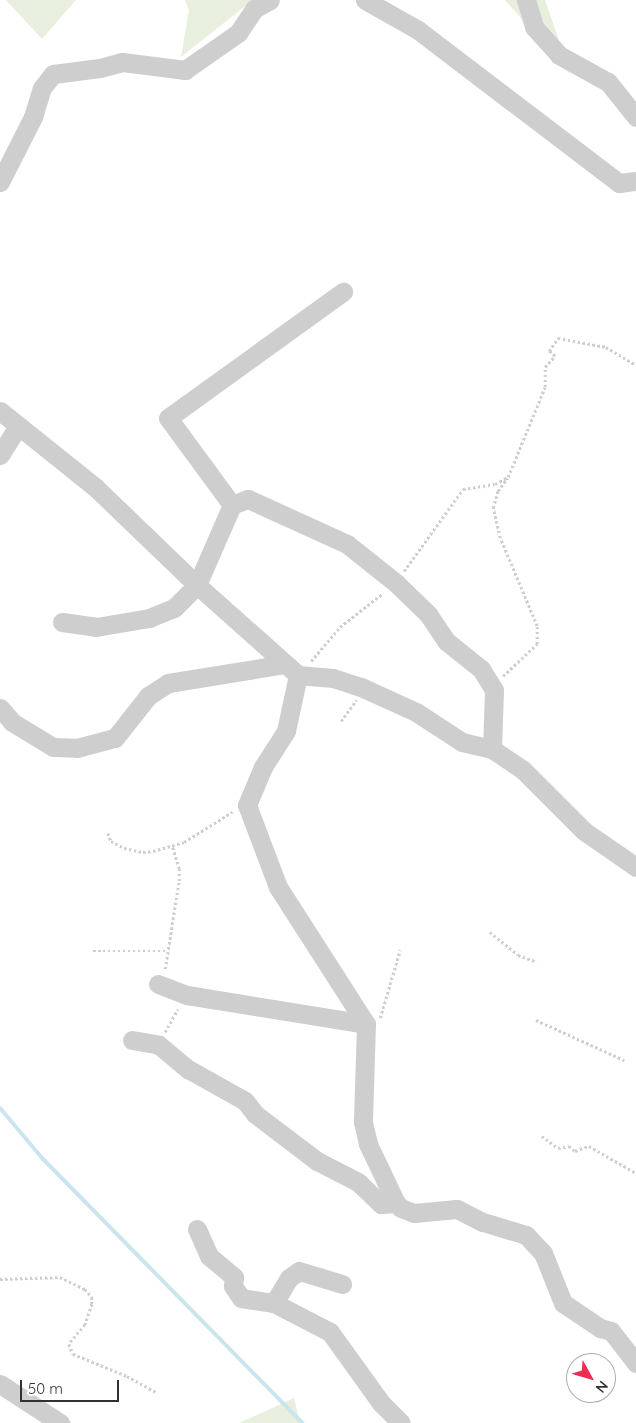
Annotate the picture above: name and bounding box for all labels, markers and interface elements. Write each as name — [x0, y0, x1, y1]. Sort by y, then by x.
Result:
north arrow — [566, 1353, 616, 1403]
scale bar — [22, 1370, 121, 1402]
text: N — [592, 1377, 612, 1396]
text: 50 m — [28, 1379, 63, 1398]

